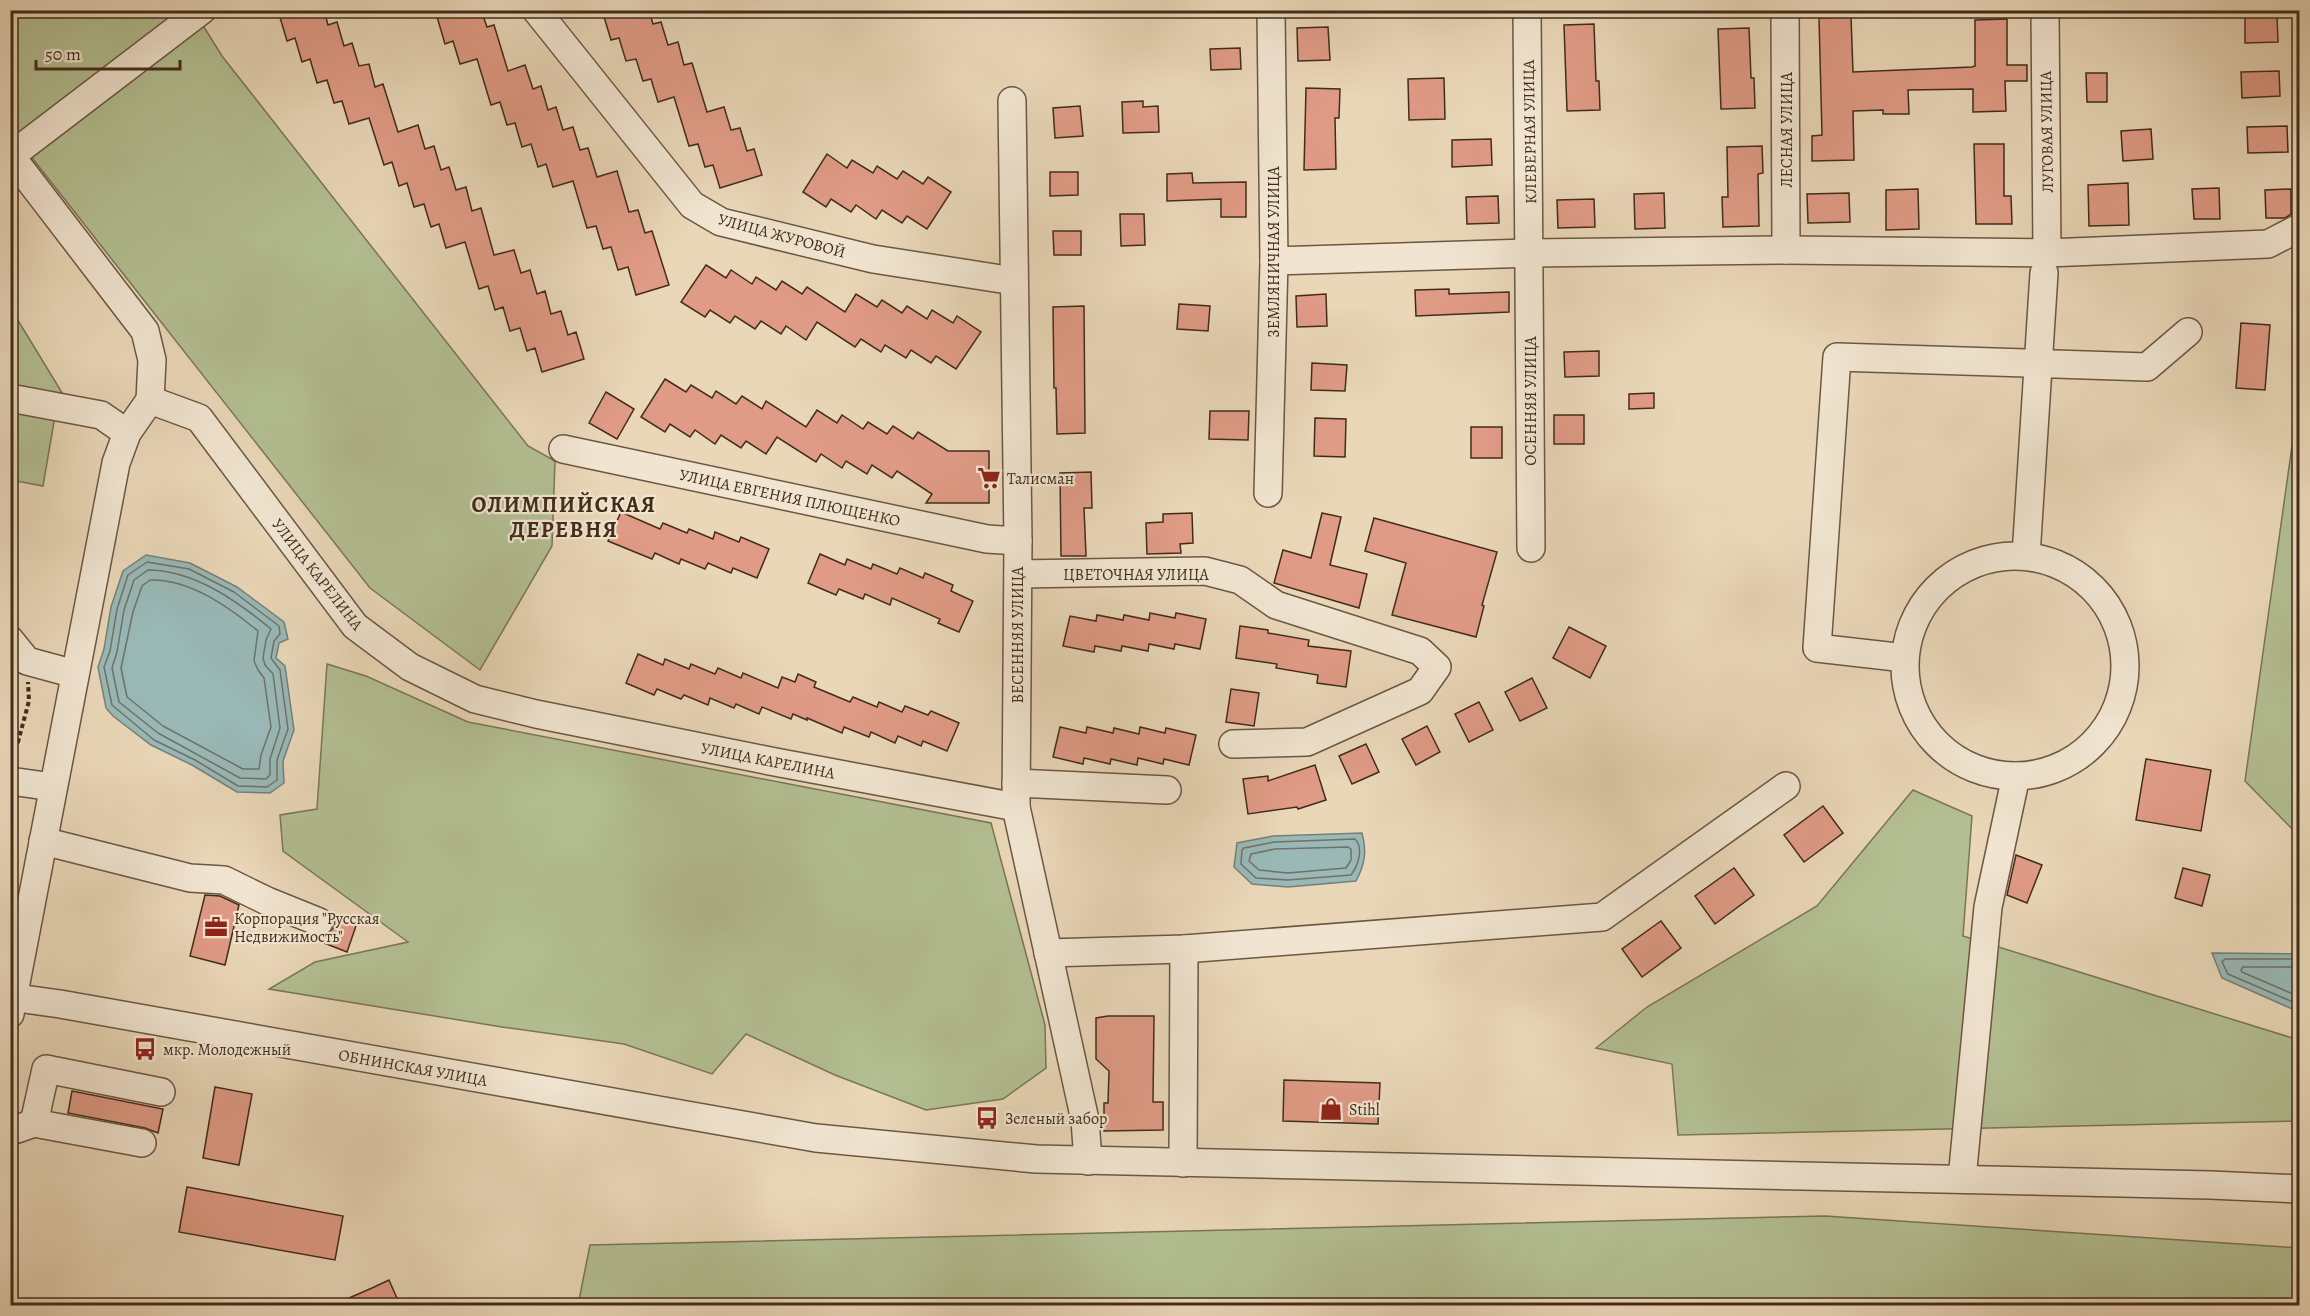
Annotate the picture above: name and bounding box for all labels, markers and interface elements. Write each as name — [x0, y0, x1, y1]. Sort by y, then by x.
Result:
scale bar — [36, 33, 180, 71]
text: 50 m — [45, 42, 81, 66]
street label: КЛЕВЕРНАЯ УЛИЦА — [1518, 59, 1542, 204]
street label: ЛУГОВАЯ УЛИЦА — [2035, 70, 2059, 193]
street label: ЛЕСНАЯ УЛИЦА — [1776, 72, 1798, 188]
street label: ЗЕМЛЯНИЧНАЯ УЛИЦА — [1263, 166, 1285, 338]
street label: УЛИЦА ЖУРОВОЙ — [715, 208, 848, 264]
street label: ОСЕННЯЯ УЛИЦА — [1520, 336, 1542, 466]
street label: УЛИЦА ЕВГЕНИЯ ПЛЮЩЕНКО — [677, 464, 902, 532]
supermarket icon: Талисман — [976, 465, 1002, 491]
place label: Талисман — [1007, 468, 1074, 490]
district label: ОЛИМПИЙСКАЯ ДЕРЕВНЯ — [471, 490, 657, 545]
street label: УЛИЦА КАРЕЛИНА — [267, 514, 368, 636]
street label: ЦВЕТОЧНАЯ УЛИЦА — [1063, 564, 1209, 586]
street label: ВЕСЕННЯЯ УЛИЦА — [1007, 566, 1029, 703]
street label: УЛИЦА КАРЕЛИНА — [699, 737, 837, 785]
place label: Корпорация "Русская Недвижимость" — [234, 908, 380, 948]
office icon: Корпорация "Русская Недвижимость" — [203, 914, 229, 940]
bus stop icon: мкр. Молодежный — [132, 1036, 158, 1062]
place label: мкр. Молодежный — [163, 1039, 291, 1061]
street label: ОБНИНСКАЯ УЛИЦА — [337, 1044, 490, 1092]
shop icon: Stihl — [1318, 1096, 1344, 1122]
place label: Stihl — [1349, 1099, 1380, 1121]
bus stop icon: Зеленый забор — [974, 1105, 1000, 1131]
place label: Зеленый забор — [1005, 1108, 1108, 1130]

